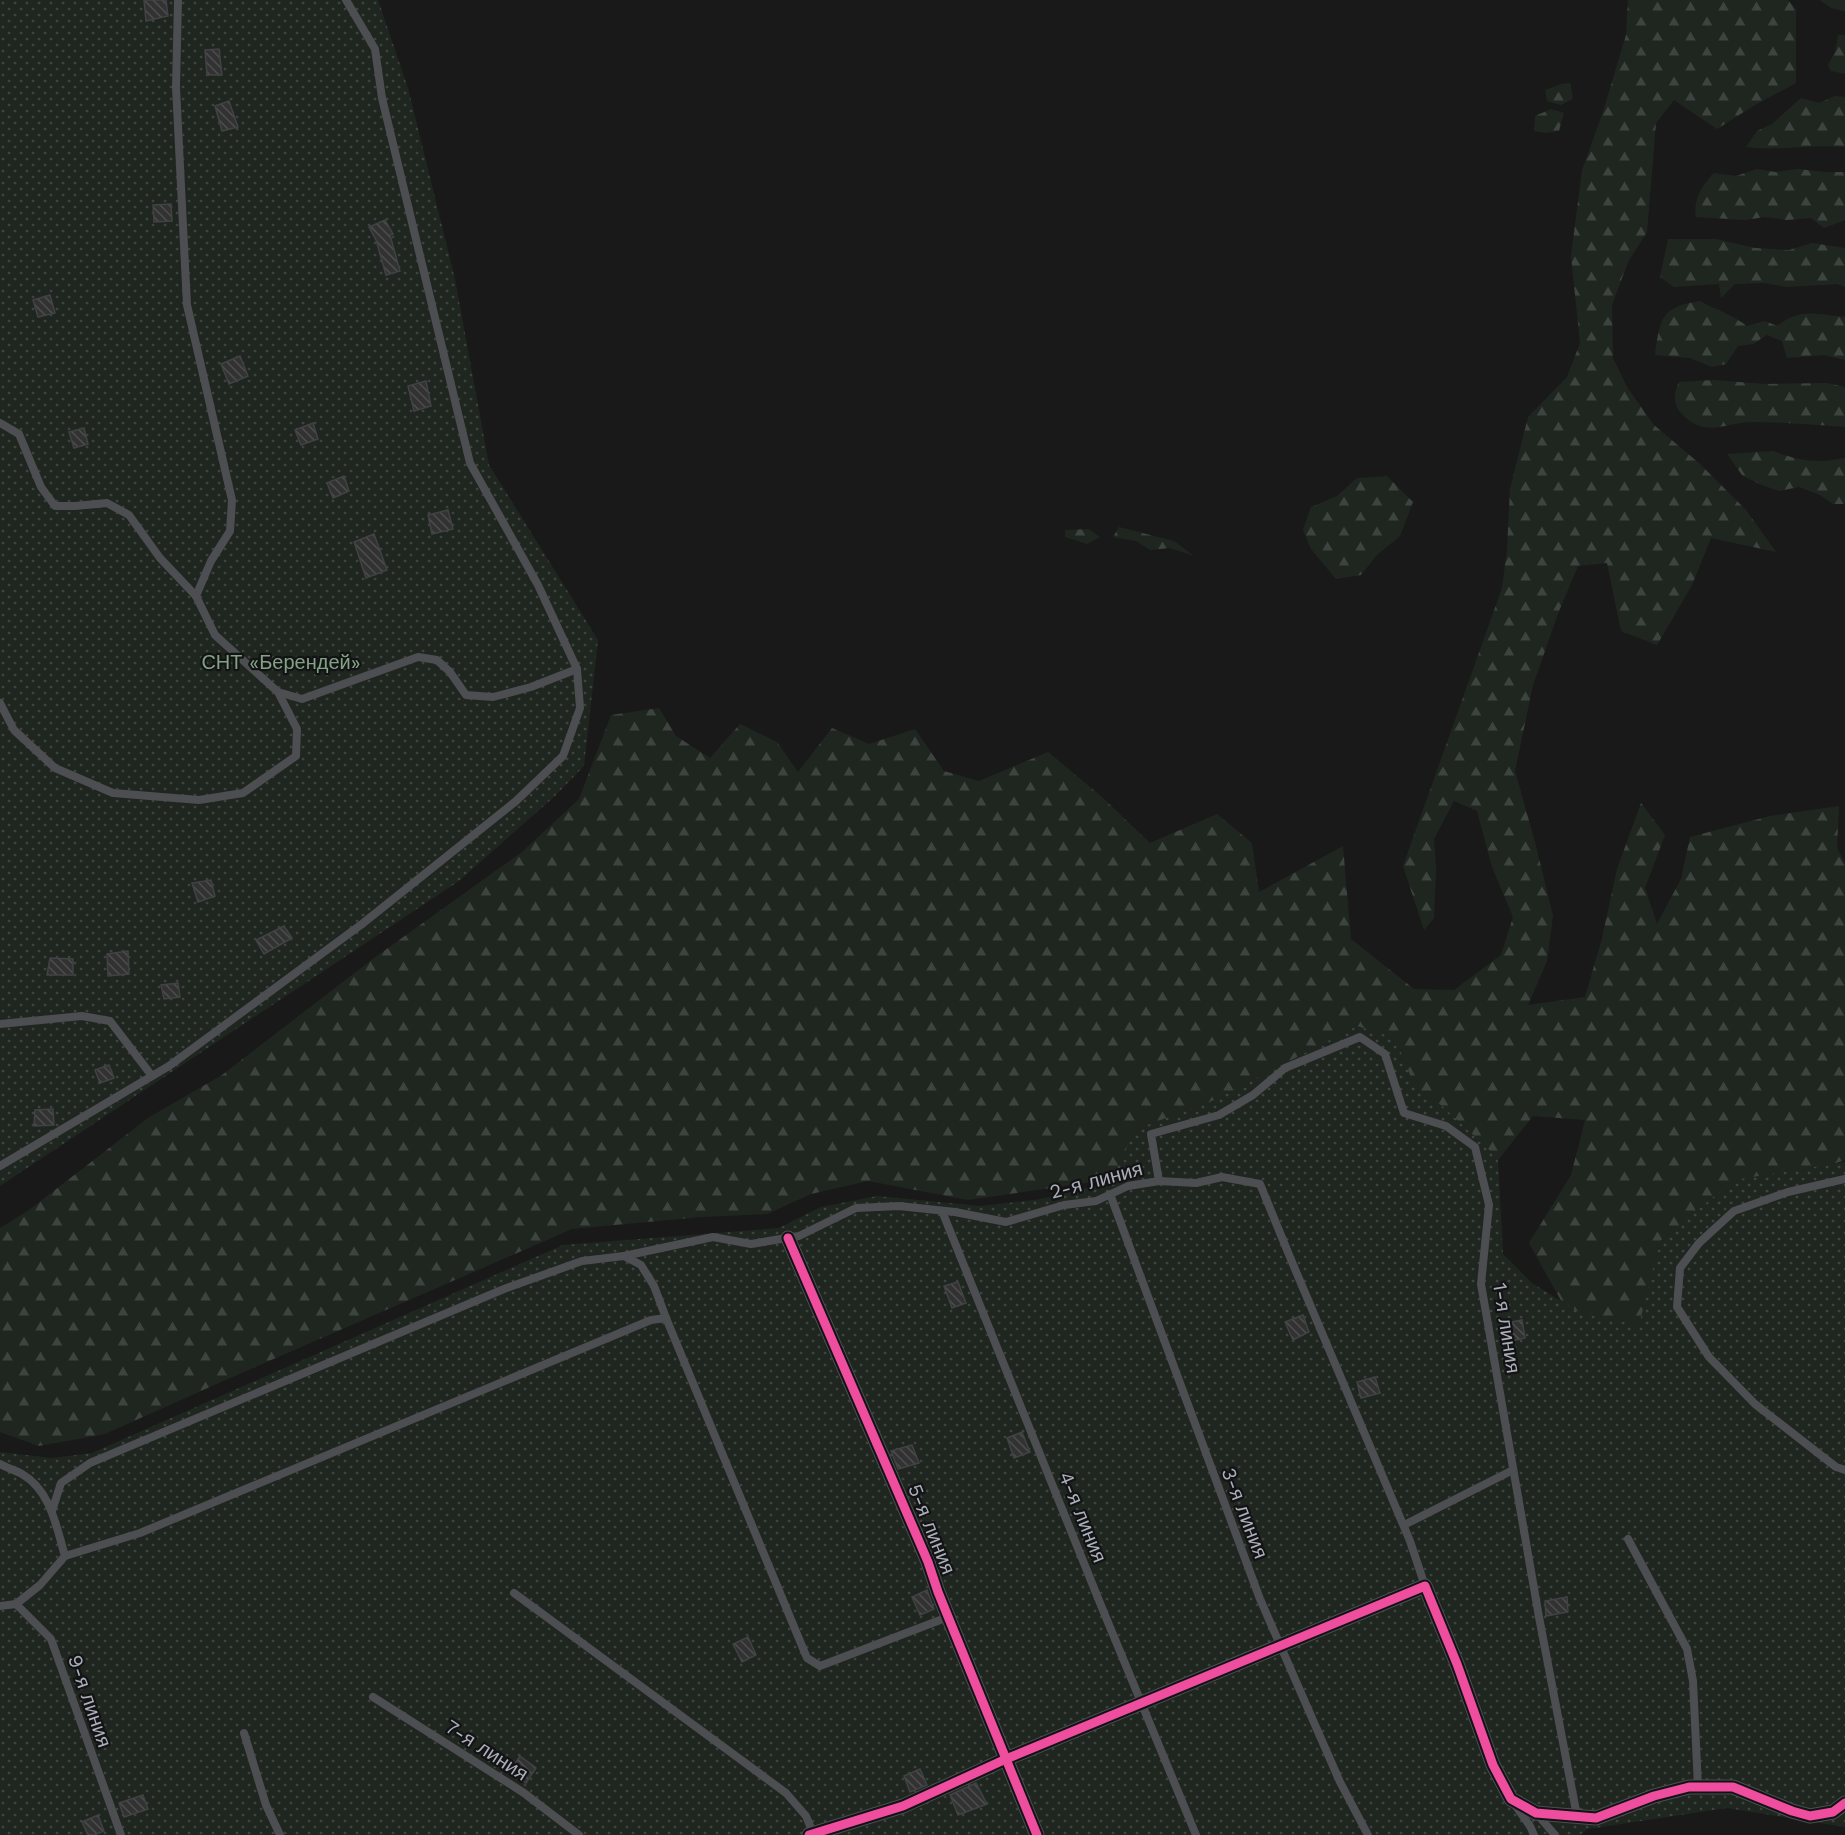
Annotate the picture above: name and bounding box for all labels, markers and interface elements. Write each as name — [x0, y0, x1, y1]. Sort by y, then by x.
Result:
park label: СНТ «Берендей» — [201, 650, 361, 674]
street label: 2-я линия — [1047, 1156, 1145, 1204]
street label: 1-я линия — [1488, 1281, 1526, 1375]
street label: 3-я линия — [1217, 1464, 1273, 1562]
street label: 4-я линия — [1054, 1468, 1112, 1566]
street label: 5-я линия — [903, 1480, 961, 1578]
street label: 9-я линия — [63, 1652, 117, 1750]
street label: 7-я линия — [441, 1714, 533, 1786]

